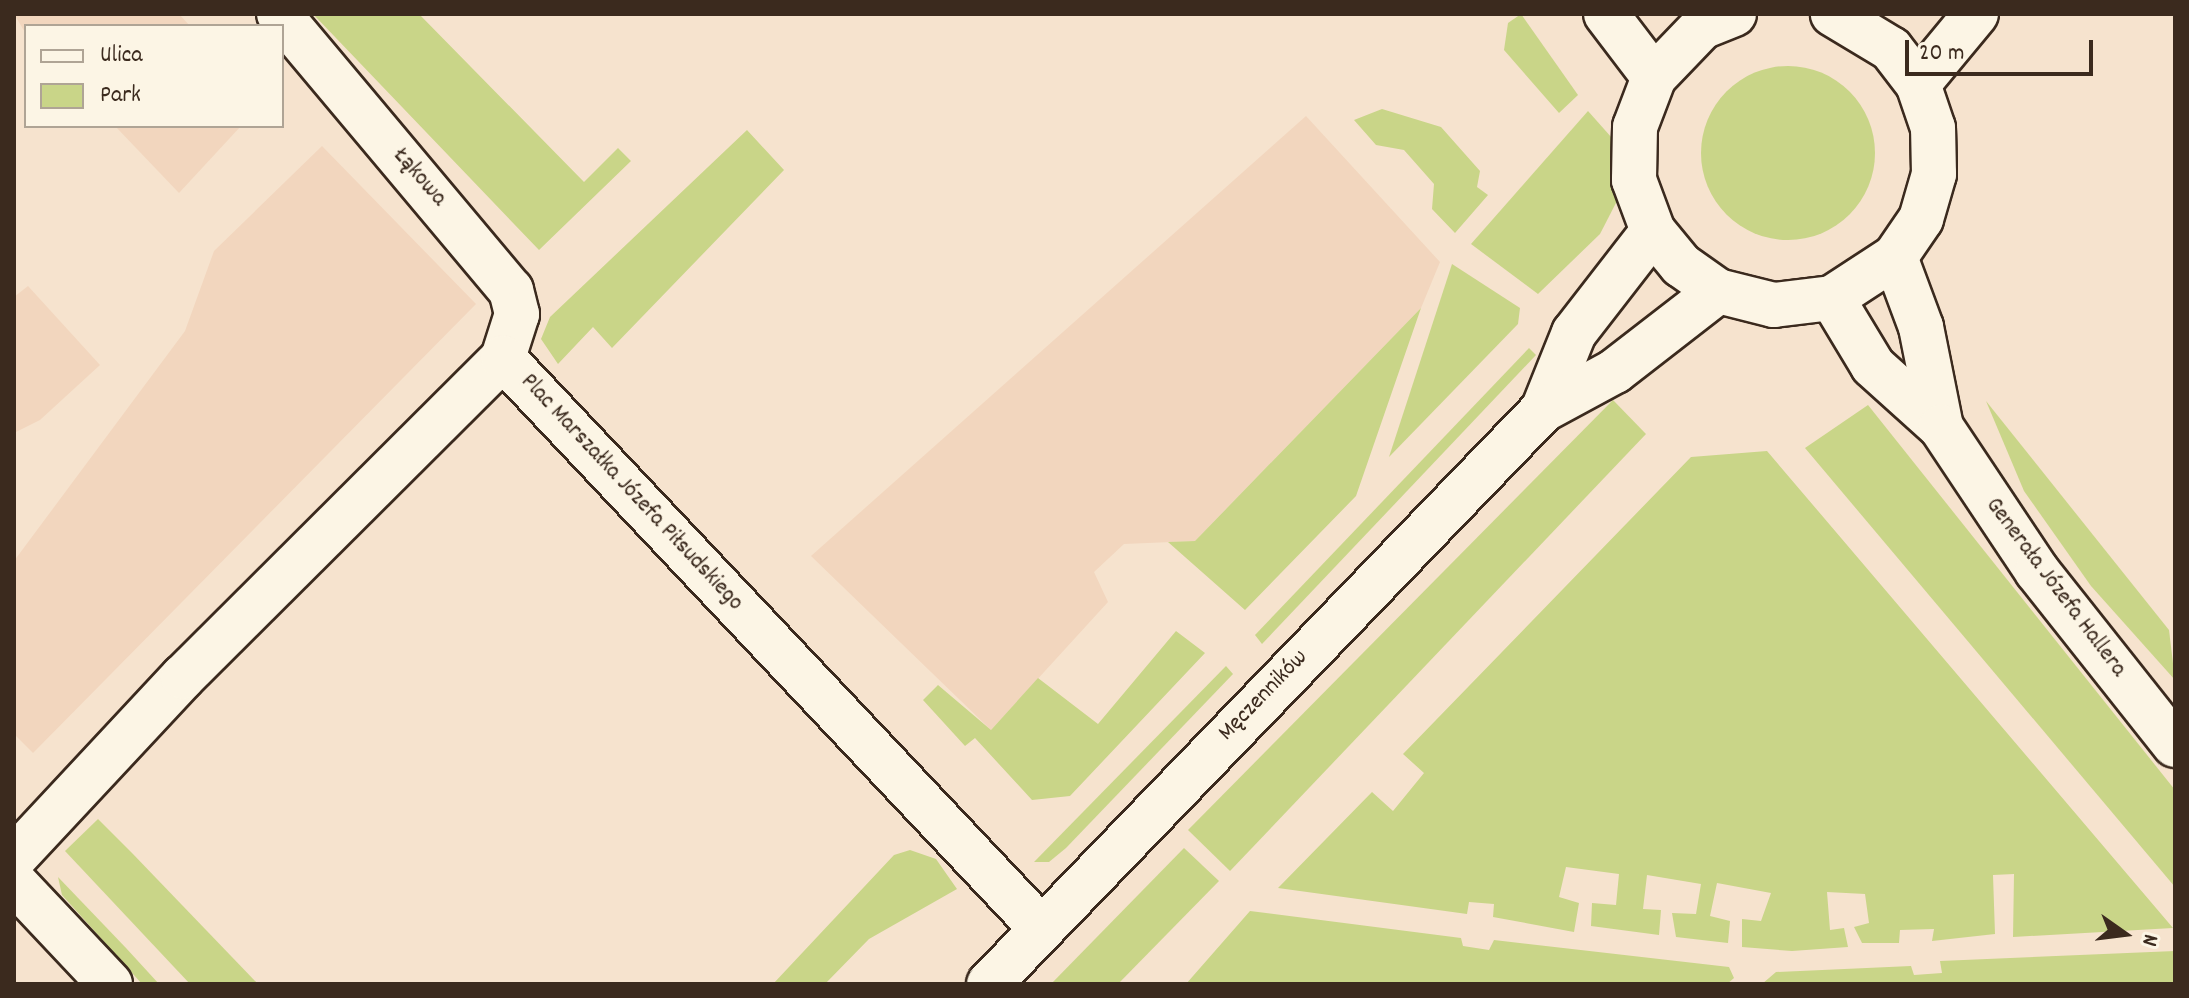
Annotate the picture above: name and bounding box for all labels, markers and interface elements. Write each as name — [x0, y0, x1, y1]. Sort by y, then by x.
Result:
legend — [24, 24, 284, 128]
scale bar — [1909, 24, 2097, 74]
text: 20 m — [1919, 37, 1965, 71]
text: Ulica — [100, 39, 143, 73]
text: Park — [100, 79, 141, 113]
street label: Łąkowa — [386, 143, 452, 213]
street label: Plac Marszałka Józefa Piłsudskiego — [513, 368, 749, 618]
street label: Generała Józefa Hallera — [1978, 493, 2132, 683]
street label: Męczenników — [1213, 644, 1315, 748]
north arrow — [2085, 894, 2165, 974]
text: N — [2132, 931, 2165, 949]

